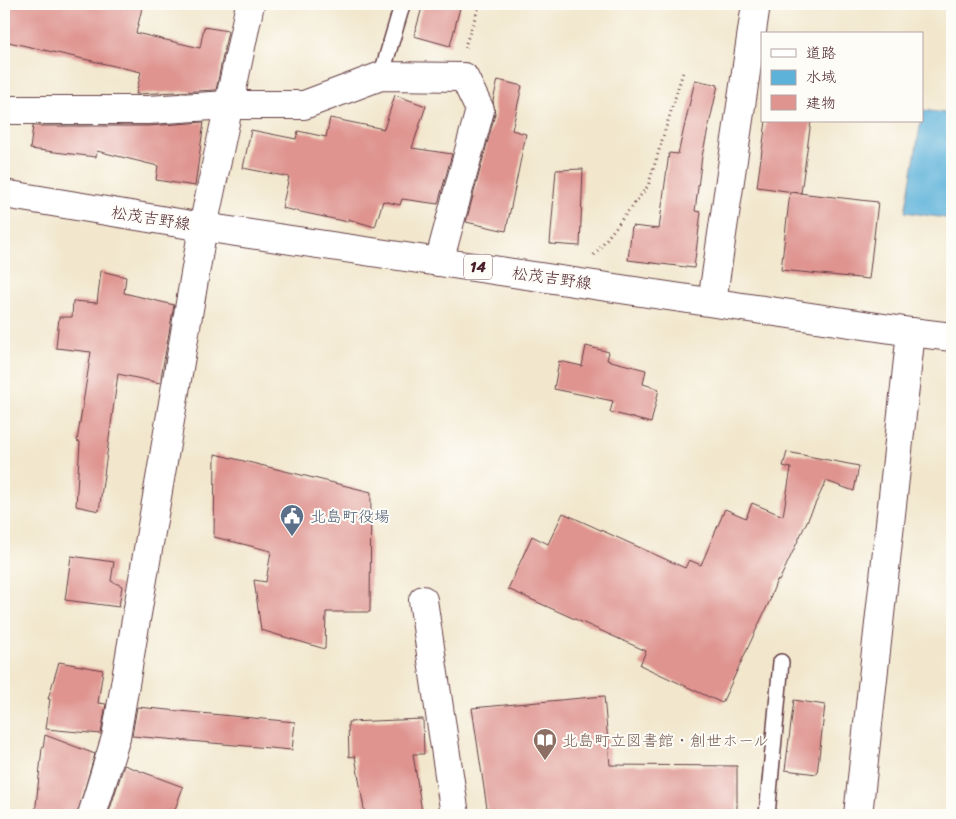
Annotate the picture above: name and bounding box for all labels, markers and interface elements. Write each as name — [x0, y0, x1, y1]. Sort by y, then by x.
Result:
legend — [761, 32, 924, 122]
text: 道路 — [806, 40, 836, 66]
text: 水域 — [806, 64, 836, 90]
text: 建物 — [806, 90, 836, 116]
street label: 松茂吉野線 — [109, 197, 193, 239]
road number: 14 — [464, 254, 492, 280]
street label: 松茂吉野線 — [510, 258, 594, 298]
place label: 北島町役場 — [310, 502, 390, 531]
public building icon: 北島町役場 — [279, 503, 305, 537]
place label: 北島町立図書館・創世ホール — [562, 726, 769, 755]
library icon: 北島町立図書館・創世ホール — [532, 727, 558, 761]

